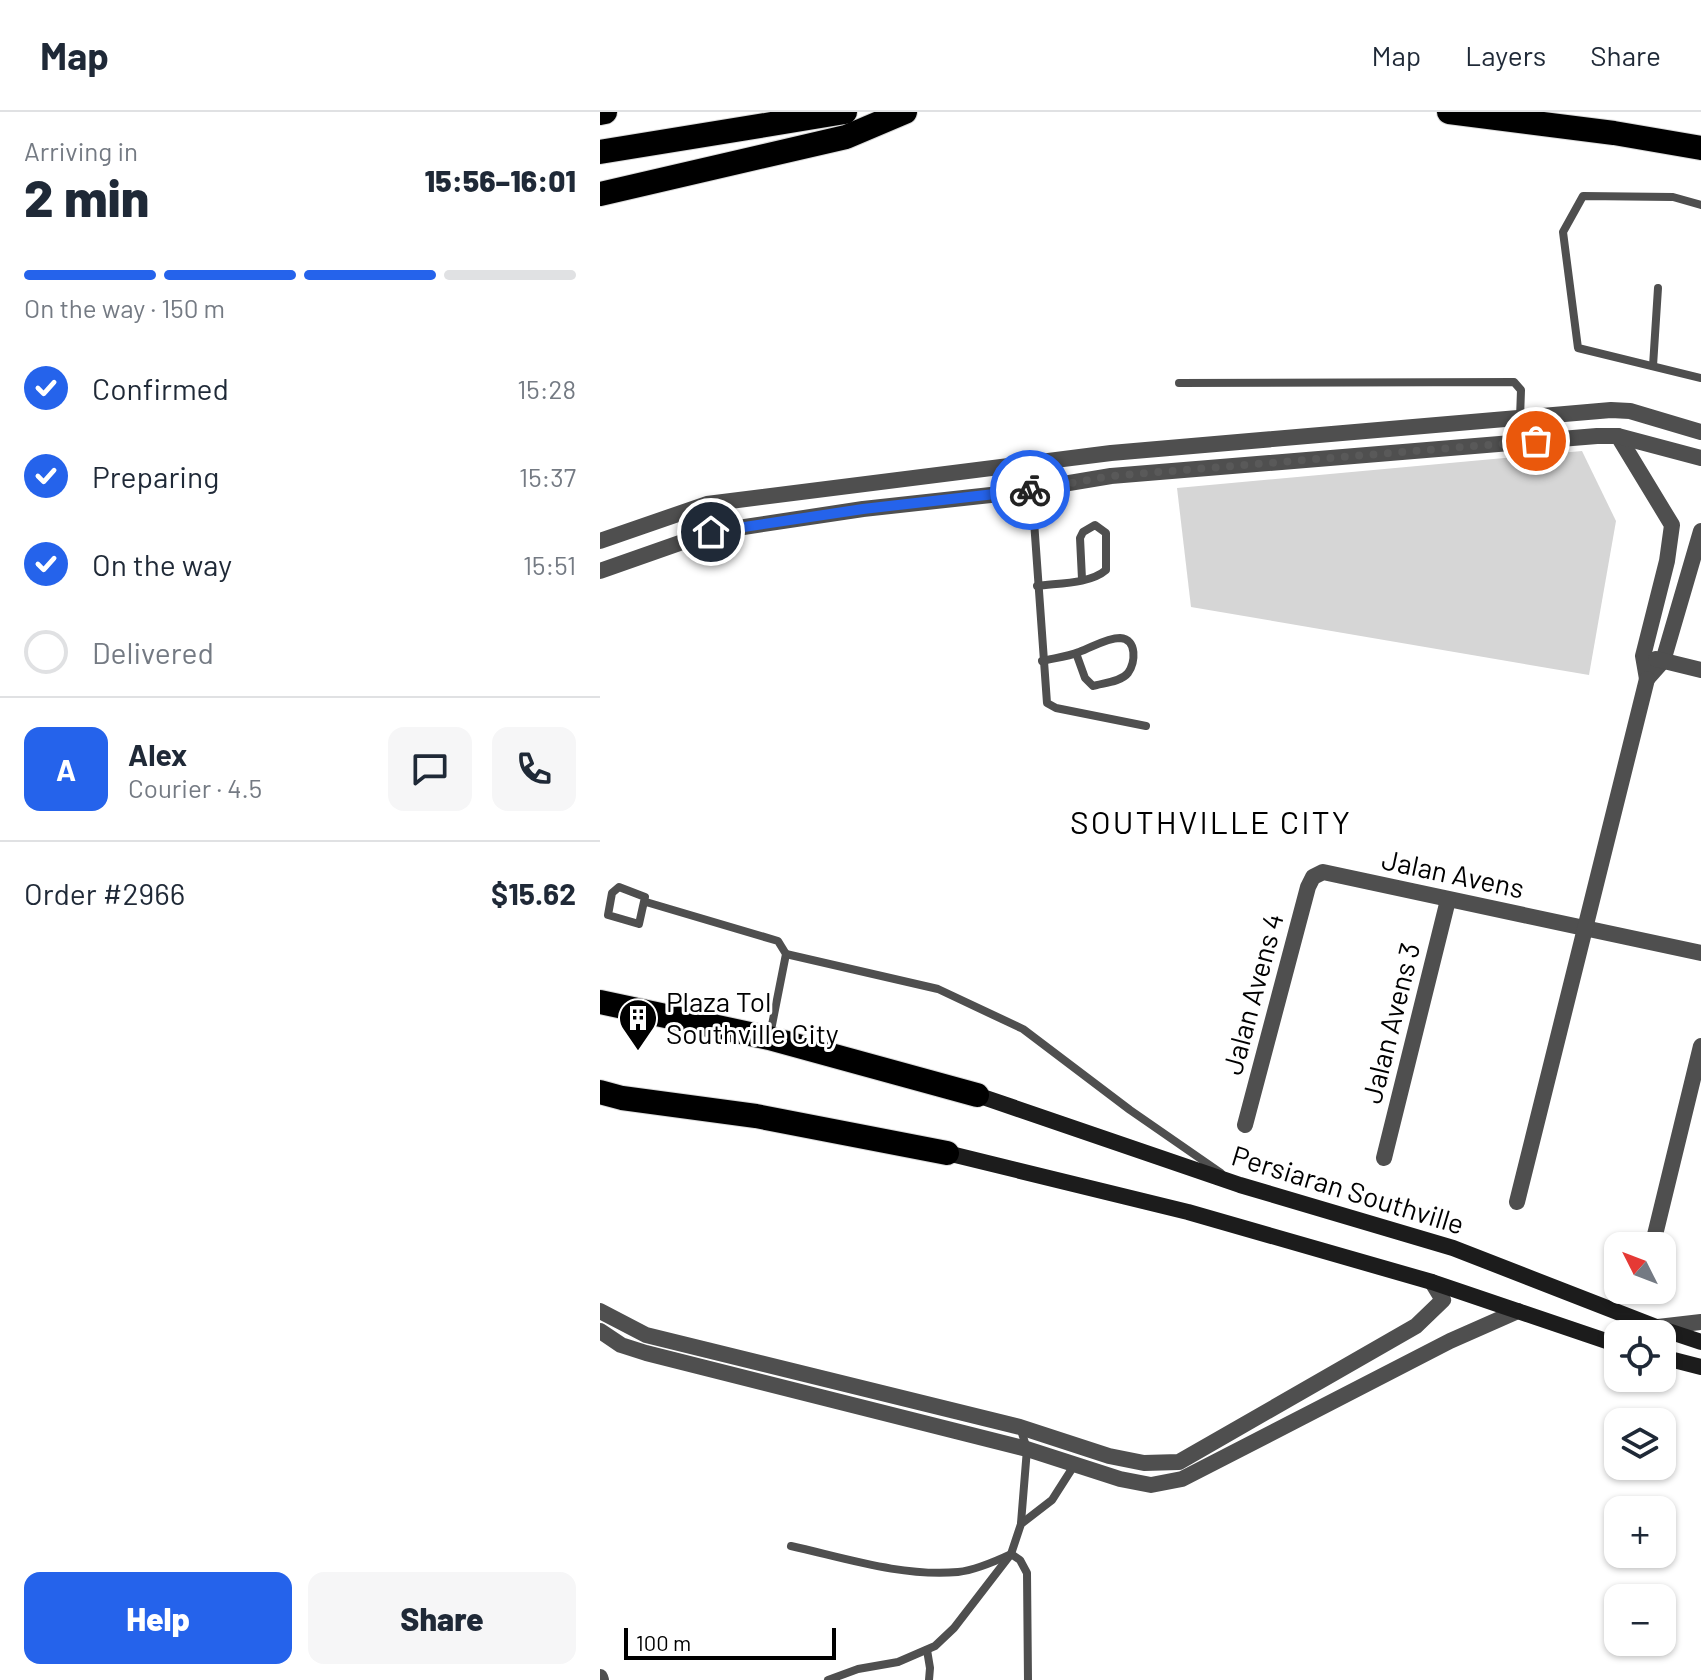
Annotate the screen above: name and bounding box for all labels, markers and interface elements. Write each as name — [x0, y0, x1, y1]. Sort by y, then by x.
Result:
text: Map — [40, 32, 109, 78]
text: Map — [1371, 38, 1421, 72]
text: Layers — [1465, 38, 1546, 72]
text: Share — [1590, 38, 1661, 72]
text: Arriving in — [24, 135, 138, 166]
text: 15:56–16:01 — [425, 162, 576, 198]
text: 2 min — [24, 165, 149, 227]
text: On the way · 150 m — [24, 292, 225, 323]
icon: check — [24, 366, 68, 410]
text: Confirmed — [92, 370, 229, 406]
text: 15:28 — [517, 373, 576, 404]
pin — [1502, 407, 1570, 475]
icon: bag — [1514, 419, 1558, 463]
courier — [990, 450, 1070, 530]
icon: check — [24, 454, 68, 498]
text: Preparing — [92, 458, 219, 494]
text: 15:37 — [519, 461, 576, 492]
icon: bike — [1008, 468, 1052, 512]
pin — [677, 498, 745, 566]
icon: home — [689, 510, 733, 554]
icon: check — [24, 542, 68, 586]
text: On the way — [92, 546, 232, 582]
text: 15:51 — [523, 549, 576, 580]
text: Delivered — [92, 634, 214, 670]
button: chat — [388, 727, 472, 811]
button: phone — [492, 727, 576, 811]
text: Alex — [128, 736, 187, 772]
text: A — [56, 751, 76, 787]
text: Courier · 4.5 — [128, 772, 262, 803]
district label: SOUTHVILLE CITY — [1070, 802, 1352, 840]
street label: Jalan Avens — [1379, 841, 1527, 905]
text: Order #2966 — [24, 875, 185, 911]
text: $15.62 — [491, 875, 576, 911]
street label: Jalan Avens 4 — [1214, 909, 1290, 1078]
street label: Jalan Avens 3 — [1354, 939, 1426, 1107]
place label: Plaza Tol Southville City — [666, 984, 839, 1050]
building icon: Plaza Tol Southville City — [617, 997, 659, 1052]
street label: Persiaran Southville — [1228, 1138, 1469, 1241]
north arrow — [1604, 1232, 1676, 1304]
map controls — [1604, 1232, 1676, 1656]
button: locate — [1604, 1320, 1676, 1392]
button: layers — [1604, 1408, 1676, 1480]
button: + — [1604, 1496, 1676, 1568]
button: Help — [24, 1572, 292, 1664]
button: Share — [308, 1572, 576, 1664]
button: − — [1604, 1584, 1676, 1656]
scale bar — [624, 1624, 836, 1660]
text: 100 m — [636, 1629, 691, 1655]

